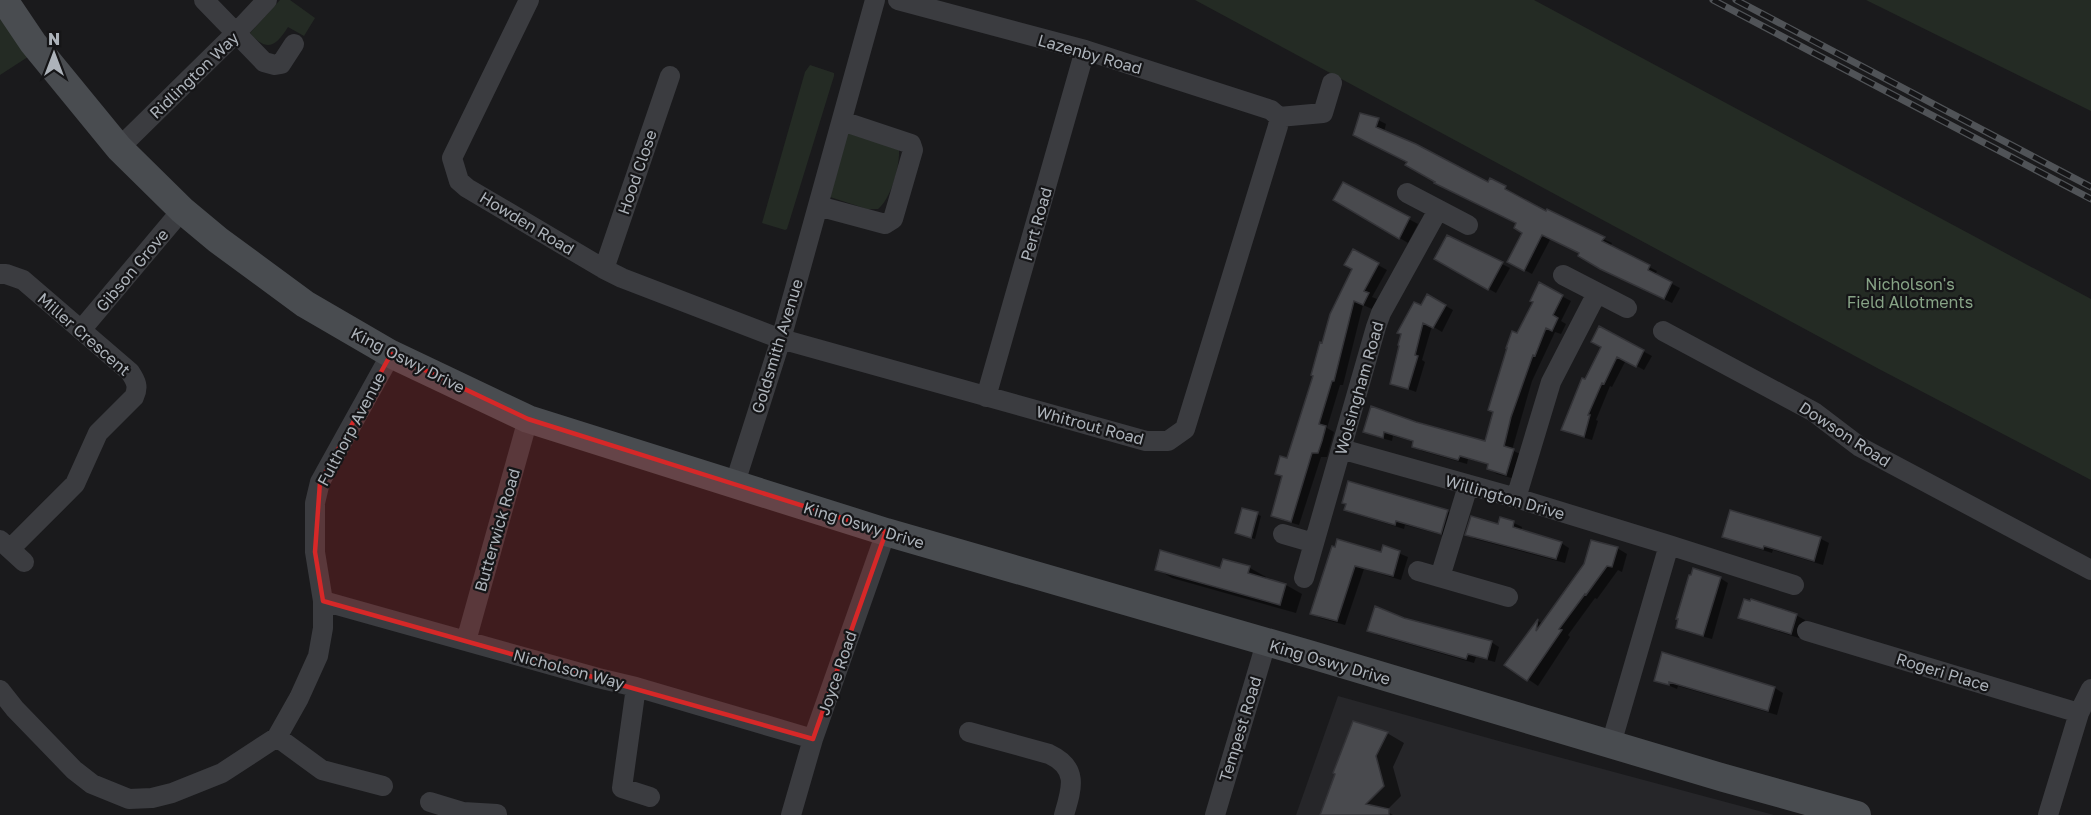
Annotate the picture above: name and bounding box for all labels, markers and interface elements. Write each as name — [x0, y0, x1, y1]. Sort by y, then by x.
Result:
north arrow — [24, 24, 84, 84]
street label: Ridlington Way — [145, 27, 243, 123]
text: N — [48, 29, 60, 49]
street label: Lazenby Road — [1036, 30, 1144, 78]
street label: Hood Close — [613, 127, 661, 217]
street label: Pert Road — [1016, 185, 1056, 263]
street label: Howden Road — [476, 187, 578, 259]
street label: Gibson Grove — [92, 225, 172, 315]
park label: Nicholson's Field Allotments — [1847, 274, 1973, 312]
street label: Goldsmith Avenue — [747, 276, 807, 416]
street label: Miller Crescent — [33, 288, 135, 380]
street label: Wolsingham Road — [1330, 319, 1388, 457]
street label: King Oswy Drive — [348, 323, 468, 397]
street label: Fulthorp Avenue — [312, 369, 390, 489]
street label: Dowson Road — [1796, 397, 1894, 471]
street label: Whitrout Road — [1034, 401, 1146, 449]
street label: Butterwick Road — [470, 466, 524, 594]
street label: Willington Drive — [1443, 470, 1567, 524]
street label: King Oswy Drive — [801, 497, 927, 553]
street label: Joyce Road — [813, 628, 861, 718]
street label: King Oswy Drive — [1267, 635, 1393, 689]
street label: Nicholson Way — [511, 645, 627, 693]
street label: Rogeri Place — [1894, 648, 1992, 696]
street label: Tempest Road — [1214, 674, 1266, 784]

